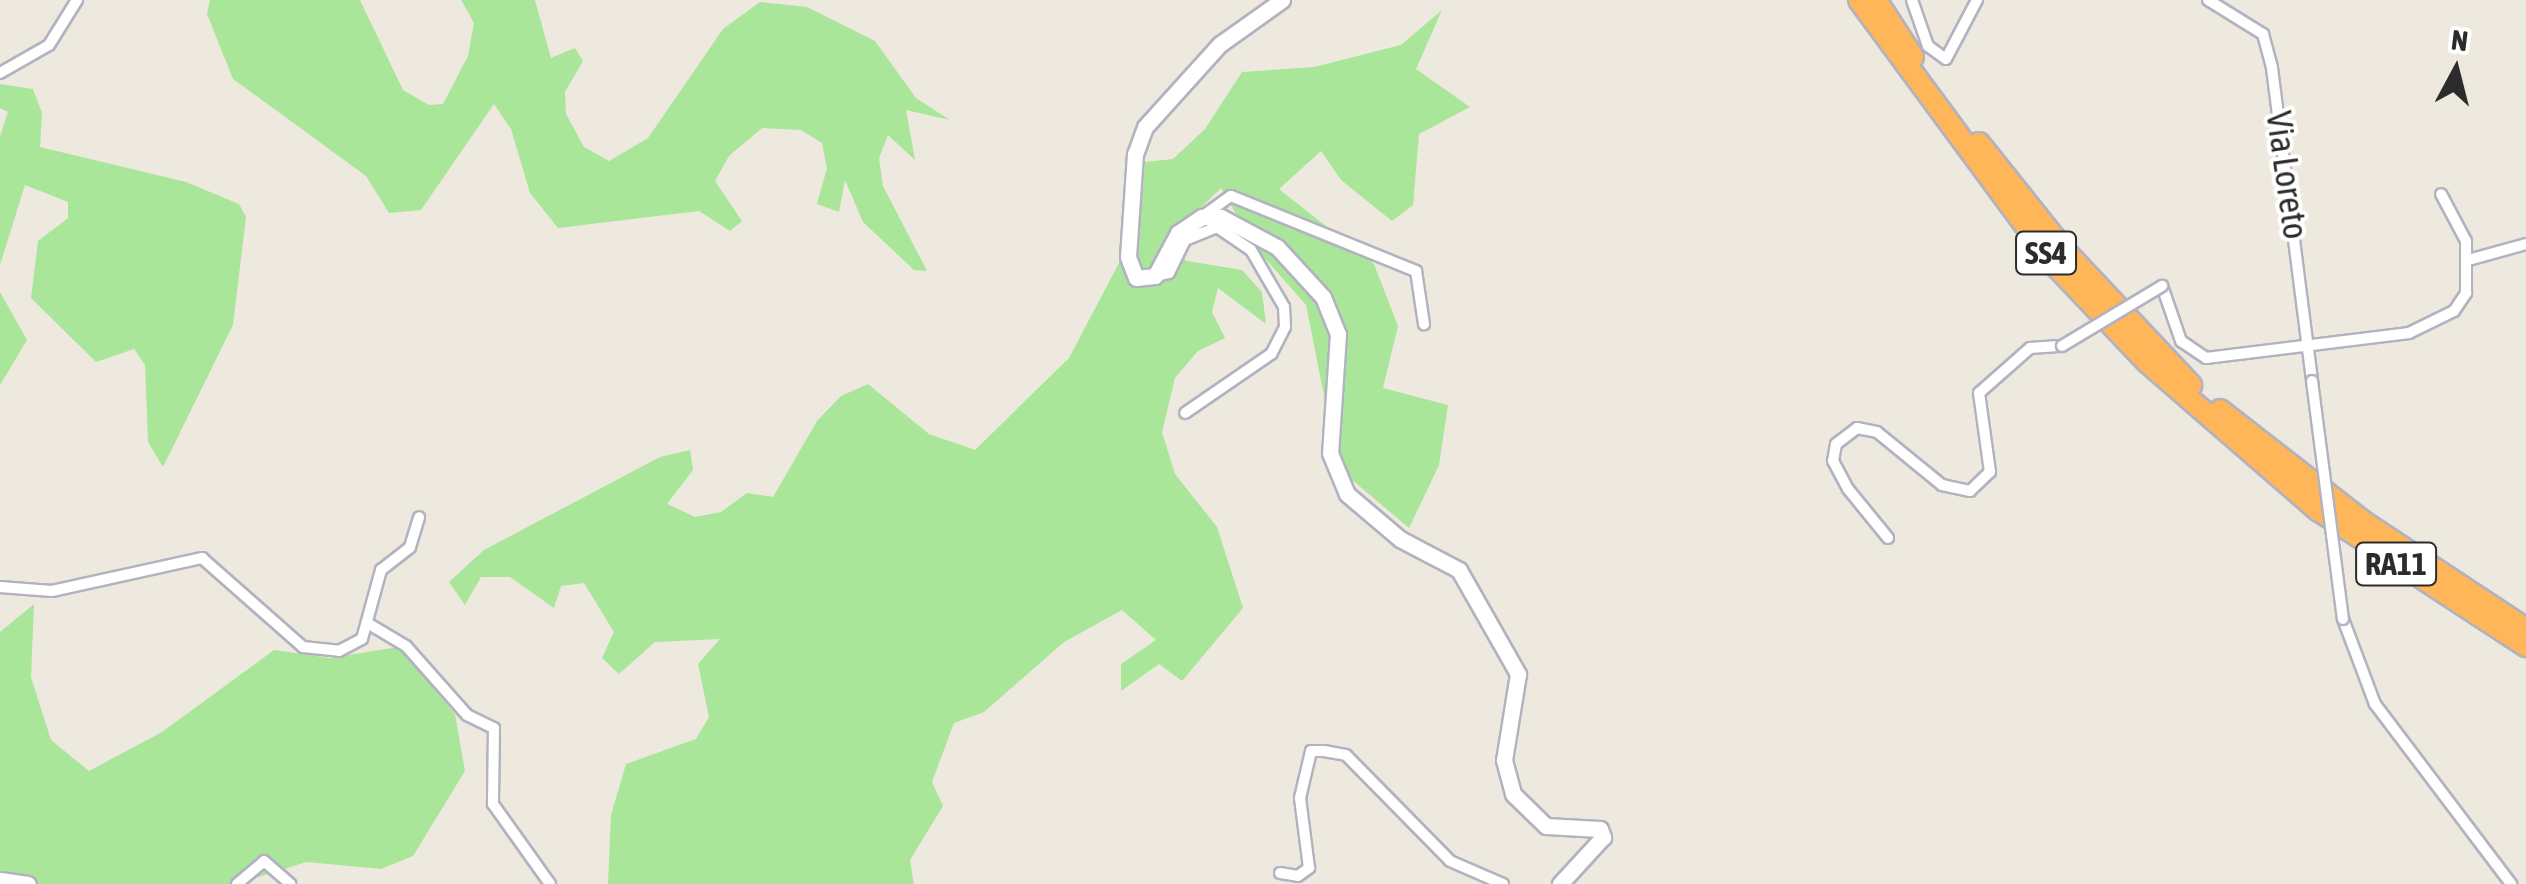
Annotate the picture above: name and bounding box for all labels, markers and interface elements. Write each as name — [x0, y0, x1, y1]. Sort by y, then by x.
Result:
north arrow — [2406, 20, 2506, 120]
text: N — [2450, 23, 2470, 57]
street label: Via Loreto — [2258, 108, 2318, 242]
road number: SS4 — [2014, 226, 2078, 280]
road number: RA11 — [2354, 537, 2438, 591]

